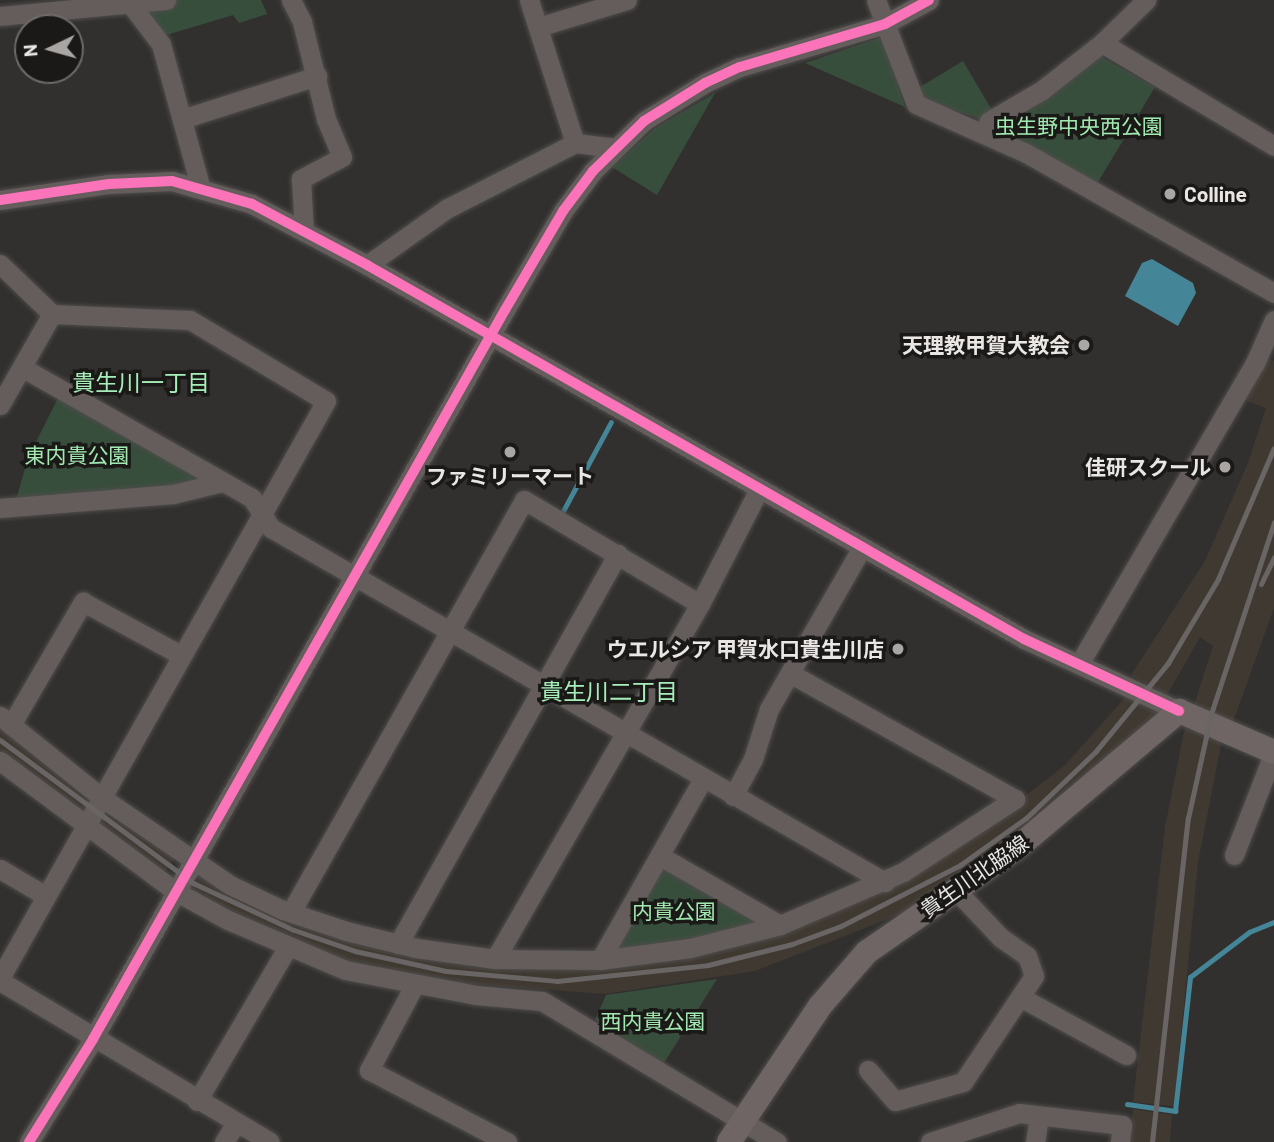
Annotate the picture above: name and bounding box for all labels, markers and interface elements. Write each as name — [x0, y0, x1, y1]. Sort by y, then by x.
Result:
north arrow — [14, 14, 84, 84]
text: N — [18, 43, 42, 58]
park label: 虫生野中央西公園 — [995, 113, 1163, 139]
place label: Colline — [1184, 181, 1247, 207]
marker: Colline — [1162, 186, 1178, 202]
place label: 天理教甲賀大教会 — [902, 332, 1070, 358]
marker: 天理教甲賀大教会 — [1076, 337, 1092, 353]
district label: 貴生川一丁目 — [72, 368, 210, 396]
park label: 東内貴公園 — [25, 442, 129, 468]
marker: ファミリーマート — [502, 444, 518, 460]
place label: 佳研スクール — [1085, 454, 1211, 480]
marker: 佳研スクール — [1217, 459, 1233, 475]
place label: ファミリーマート — [426, 463, 594, 489]
place label: ウエルシア 甲賀水口貴生川店 — [607, 636, 884, 662]
marker: ウエルシア 甲賀水口貴生川店 — [890, 641, 906, 657]
district label: 貴生川二丁目 — [540, 677, 678, 705]
street label: 貴生川北脇線 — [915, 830, 1033, 922]
park label: 内貴公園 — [632, 898, 716, 924]
park label: 西内貴公園 — [601, 1008, 705, 1034]

